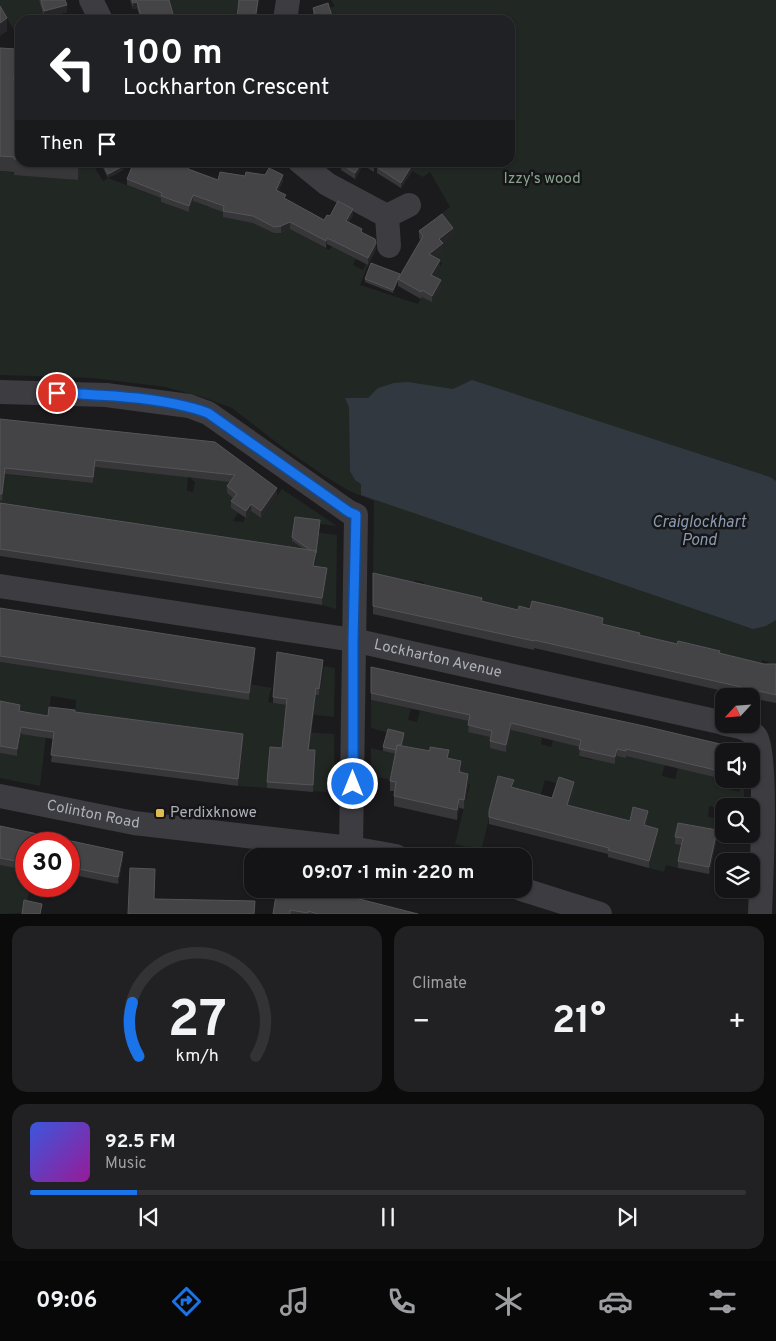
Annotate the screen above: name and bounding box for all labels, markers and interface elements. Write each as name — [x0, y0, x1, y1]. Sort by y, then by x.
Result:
text: 100 m — [123, 32, 223, 76]
icon: left — [40, 35, 105, 100]
text: Lockharton Crescent — [123, 75, 329, 102]
icon: arrive — [93, 130, 121, 158]
text: Then — [40, 132, 83, 156]
park label: Izzy's wood — [503, 170, 581, 189]
pin — [36, 372, 78, 414]
icon: arrive — [43, 379, 71, 407]
water label: Craiglockhart Pond — [652, 513, 747, 551]
street label: Lockharton Avenue — [372, 635, 504, 682]
north arrow — [715, 688, 760, 732]
map controls — [715, 688, 760, 898]
button: sound — [715, 743, 760, 788]
position arrow — [326, 757, 378, 809]
street label: Colinton Road — [45, 796, 141, 833]
button: search — [715, 798, 760, 843]
place label: Perdixknowe — [170, 804, 257, 823]
marker: Perdixknowe — [154, 807, 166, 819]
speed limit sign: 30 — [15, 832, 80, 897]
button: layers — [715, 853, 760, 898]
text: 09:07 · 1 min · 220 m — [302, 861, 474, 885]
text: Climate — [412, 974, 467, 994]
text: 27 — [167, 989, 227, 1055]
text: 21° — [552, 998, 606, 1047]
text: − — [412, 1005, 430, 1041]
text: + — [728, 1005, 746, 1041]
text: km/h — [175, 1045, 219, 1068]
text: 92.5 FM — [105, 1130, 176, 1154]
text: Music — [105, 1154, 146, 1174]
icon: previous — [135, 1203, 163, 1231]
icon: pause — [374, 1203, 402, 1231]
icon: next — [613, 1203, 641, 1231]
icon: directions — [169, 1284, 204, 1319]
icon: music — [277, 1284, 312, 1319]
icon: phone — [384, 1284, 419, 1319]
icon: climate — [491, 1284, 526, 1319]
icon: car — [598, 1284, 633, 1319]
icon: filters — [705, 1284, 740, 1319]
text: 09:06 — [36, 1288, 97, 1315]

